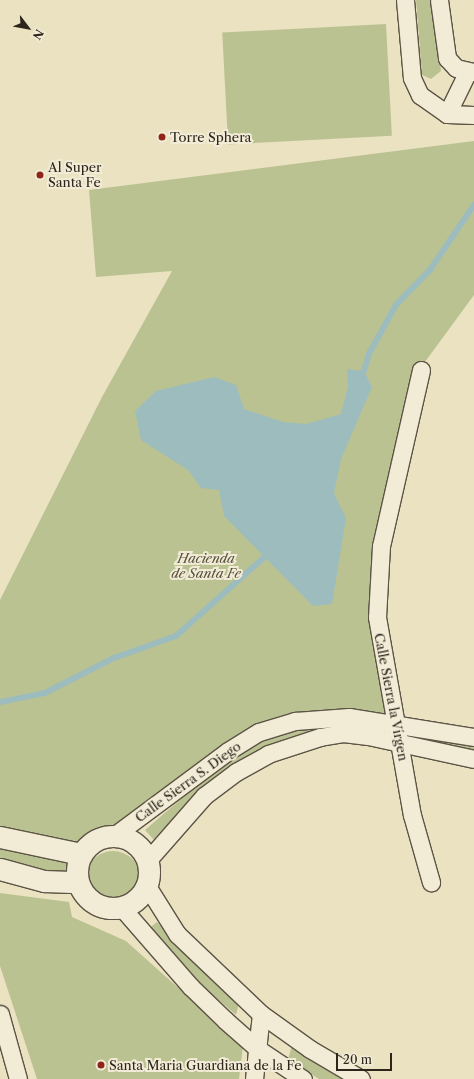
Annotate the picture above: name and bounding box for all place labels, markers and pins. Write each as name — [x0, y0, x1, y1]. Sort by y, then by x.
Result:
place label: Torre Sphera — [170, 129, 251, 145]
marker: Torre Sphera — [157, 132, 167, 142]
place label: Al Super Santa Fe — [48, 160, 102, 191]
marker: Al Super Santa Fe — [35, 170, 45, 180]
place label: Santa Maria Guardiana de la Fe — [109, 1057, 302, 1073]
marker: Santa Maria Guardiana de la Fe — [96, 1060, 106, 1070]

